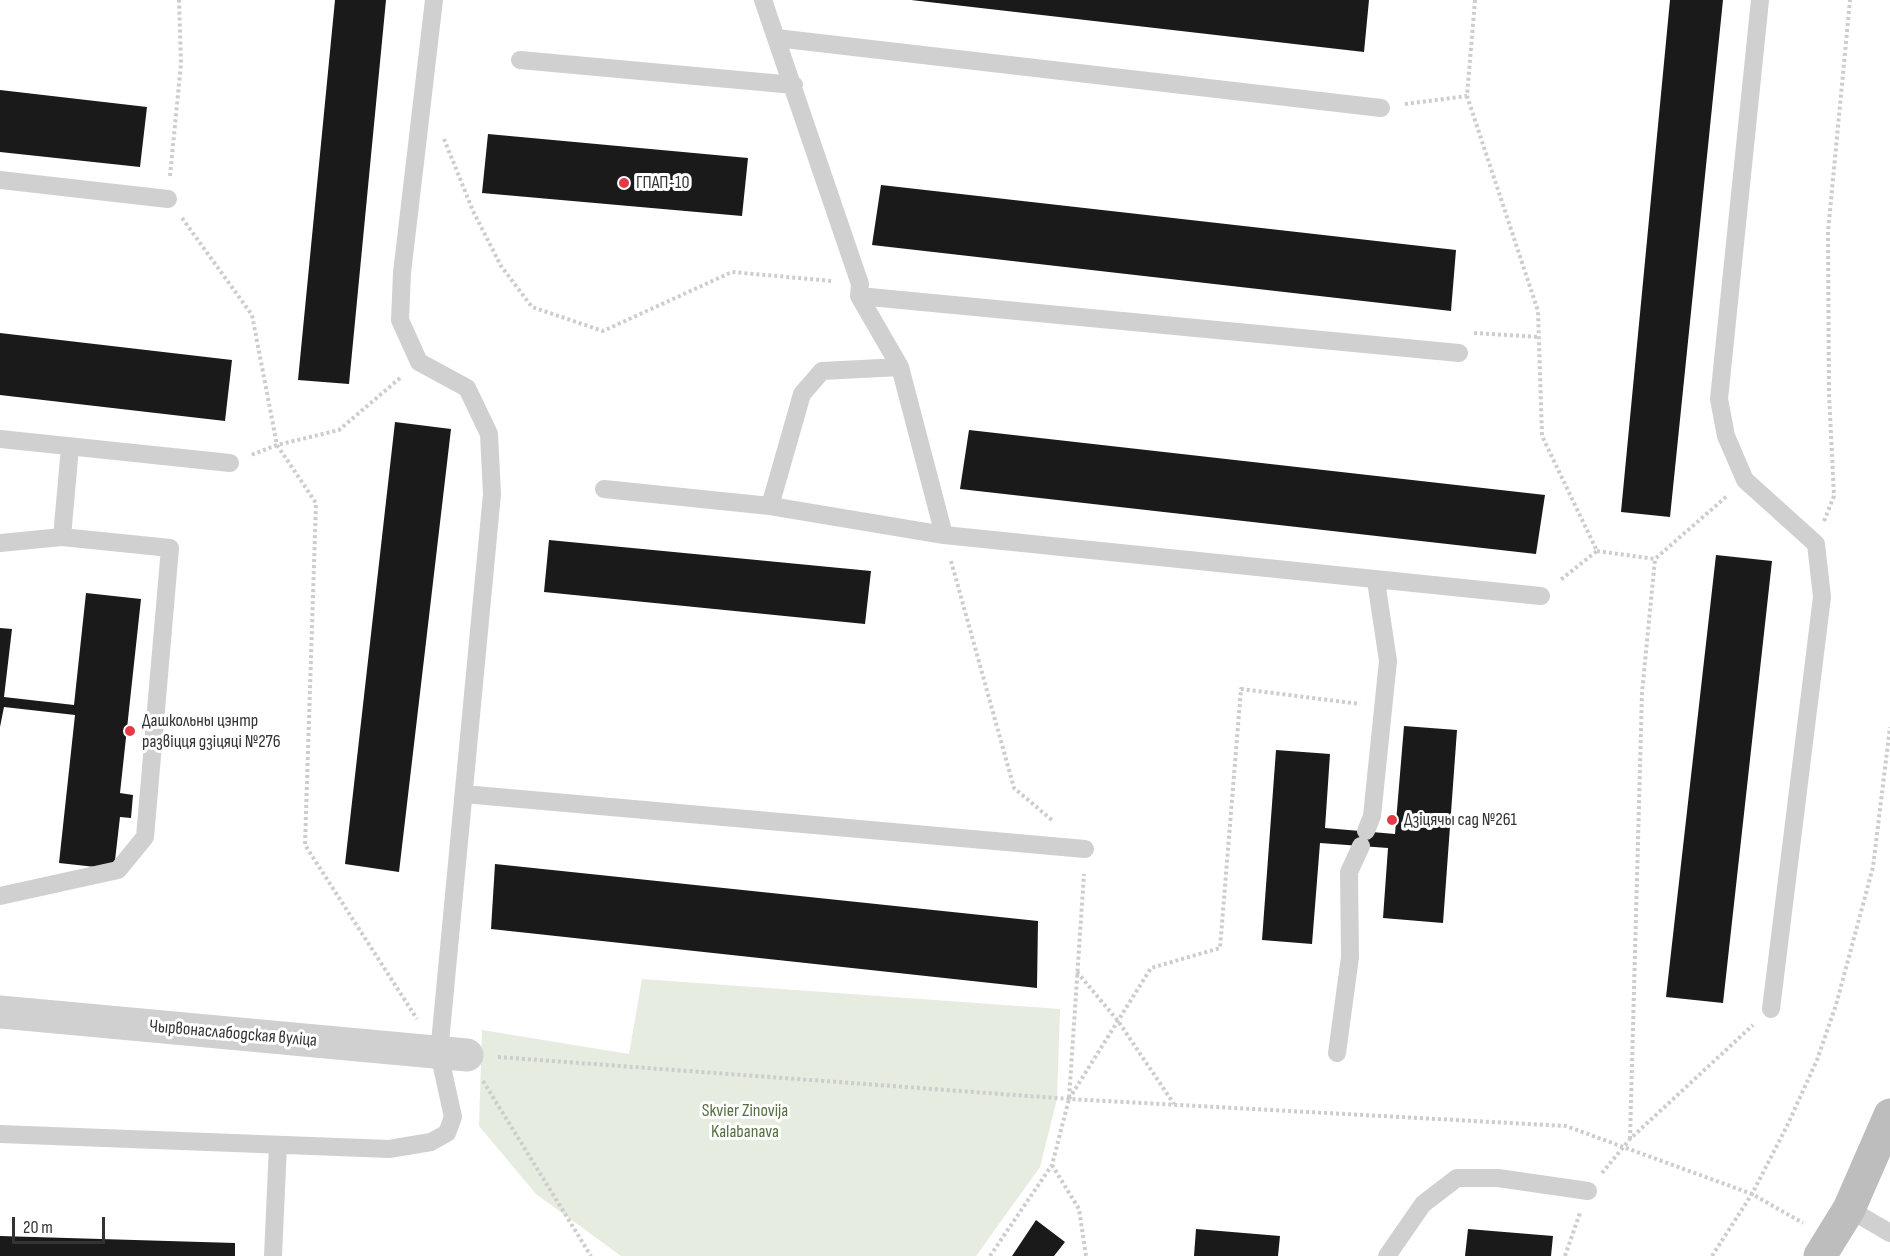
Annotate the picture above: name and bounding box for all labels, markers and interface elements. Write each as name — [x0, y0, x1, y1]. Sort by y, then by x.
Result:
place label: ГПАП-10 — [636, 172, 689, 194]
marker: ГПАП-10 — [617, 176, 631, 190]
place label: Дашкольны цэнтр развіцця дзіцяці №276 — [142, 710, 281, 752]
marker: Дашкольны цэнтр развіцця дзіцяці №276 — [123, 724, 137, 738]
place label: Дзіцячы сад №261 — [1404, 809, 1517, 831]
marker: Дзіцячы сад №261 — [1385, 813, 1399, 827]
street label: Чырвонаслабодская вуліца — [148, 1016, 318, 1052]
park label: Skvier Zinovija Kalabanava — [702, 1100, 788, 1142]
scale bar — [15, 1205, 108, 1243]
text: 20 m — [23, 1217, 53, 1238]

